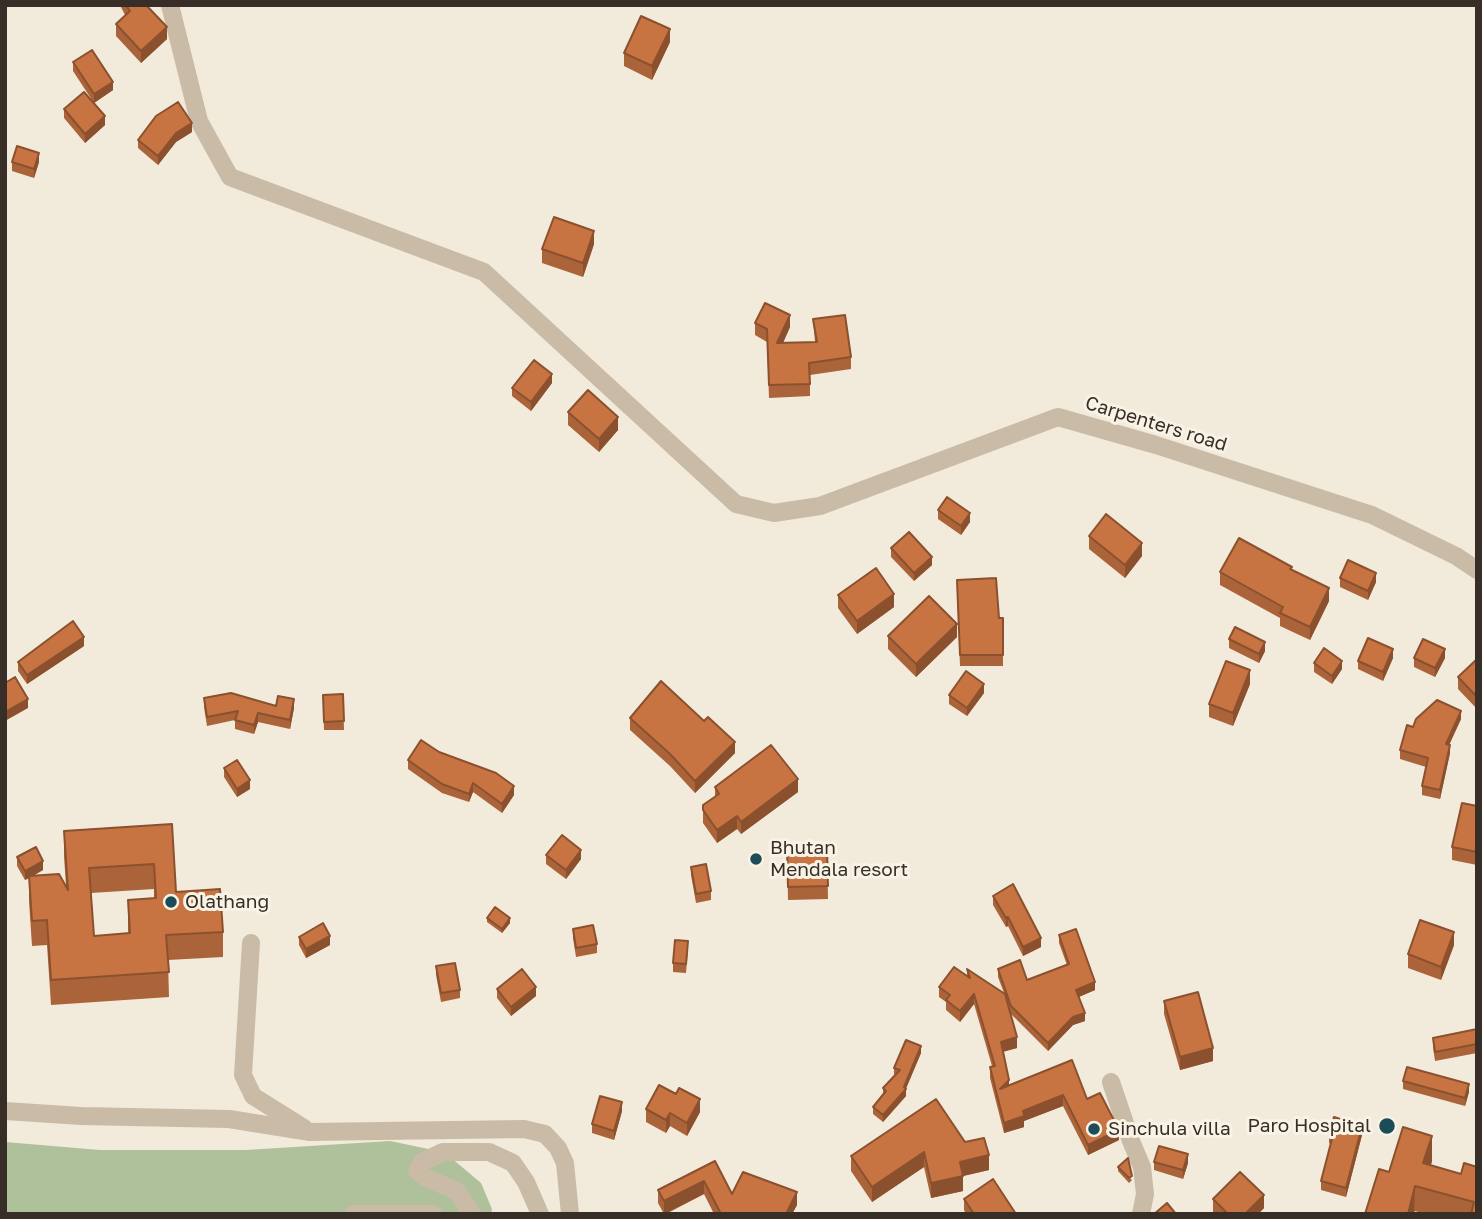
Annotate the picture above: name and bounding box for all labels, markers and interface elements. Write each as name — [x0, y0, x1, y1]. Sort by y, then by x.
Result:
street label: Carpenters road — [1082, 392, 1230, 456]
place label: Bhutan Mendala resort — [770, 837, 908, 881]
marker: Bhutan Mendala resort — [748, 851, 764, 867]
place label: Olathang — [185, 891, 269, 913]
marker: Olathang — [163, 894, 179, 910]
place label: Paro Hospital — [1248, 1115, 1371, 1137]
marker: Paro Hospital — [1377, 1116, 1397, 1136]
place label: Sinchula villa — [1108, 1118, 1231, 1140]
marker: Sinchula villa — [1086, 1121, 1102, 1137]

